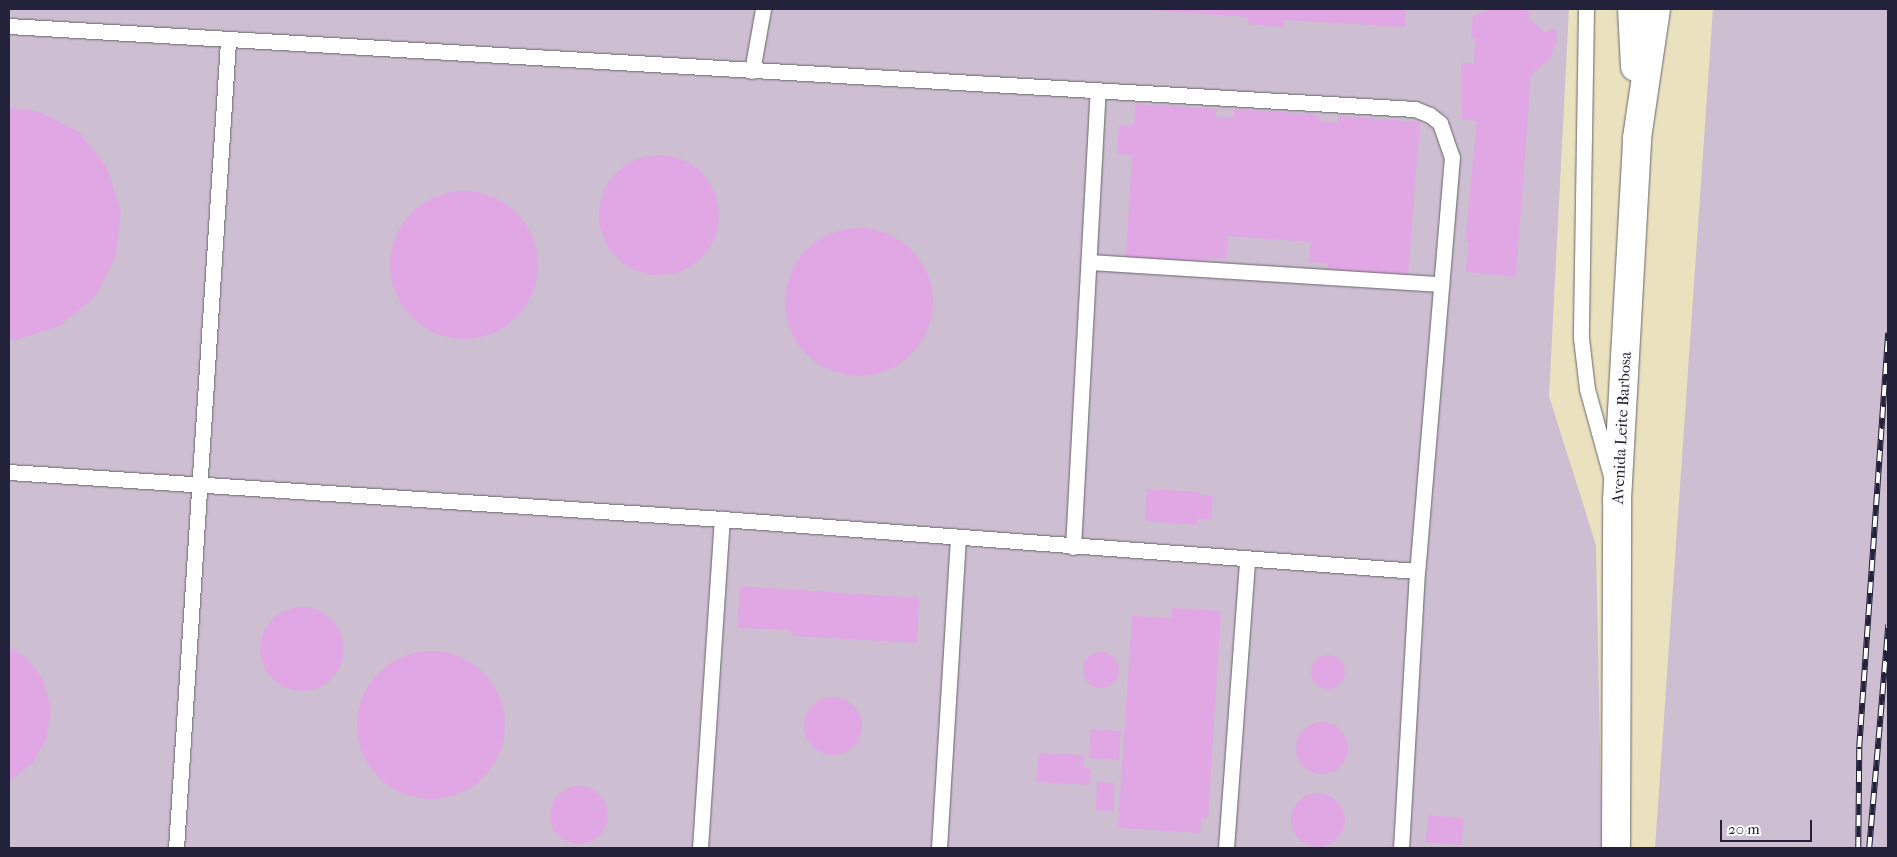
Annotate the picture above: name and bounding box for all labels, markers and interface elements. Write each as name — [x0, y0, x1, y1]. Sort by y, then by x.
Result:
street label: Avenida Leite Barbosa — [1608, 351, 1636, 505]
scale bar — [1722, 810, 1814, 842]
text: 20 m — [1728, 820, 1760, 838]

